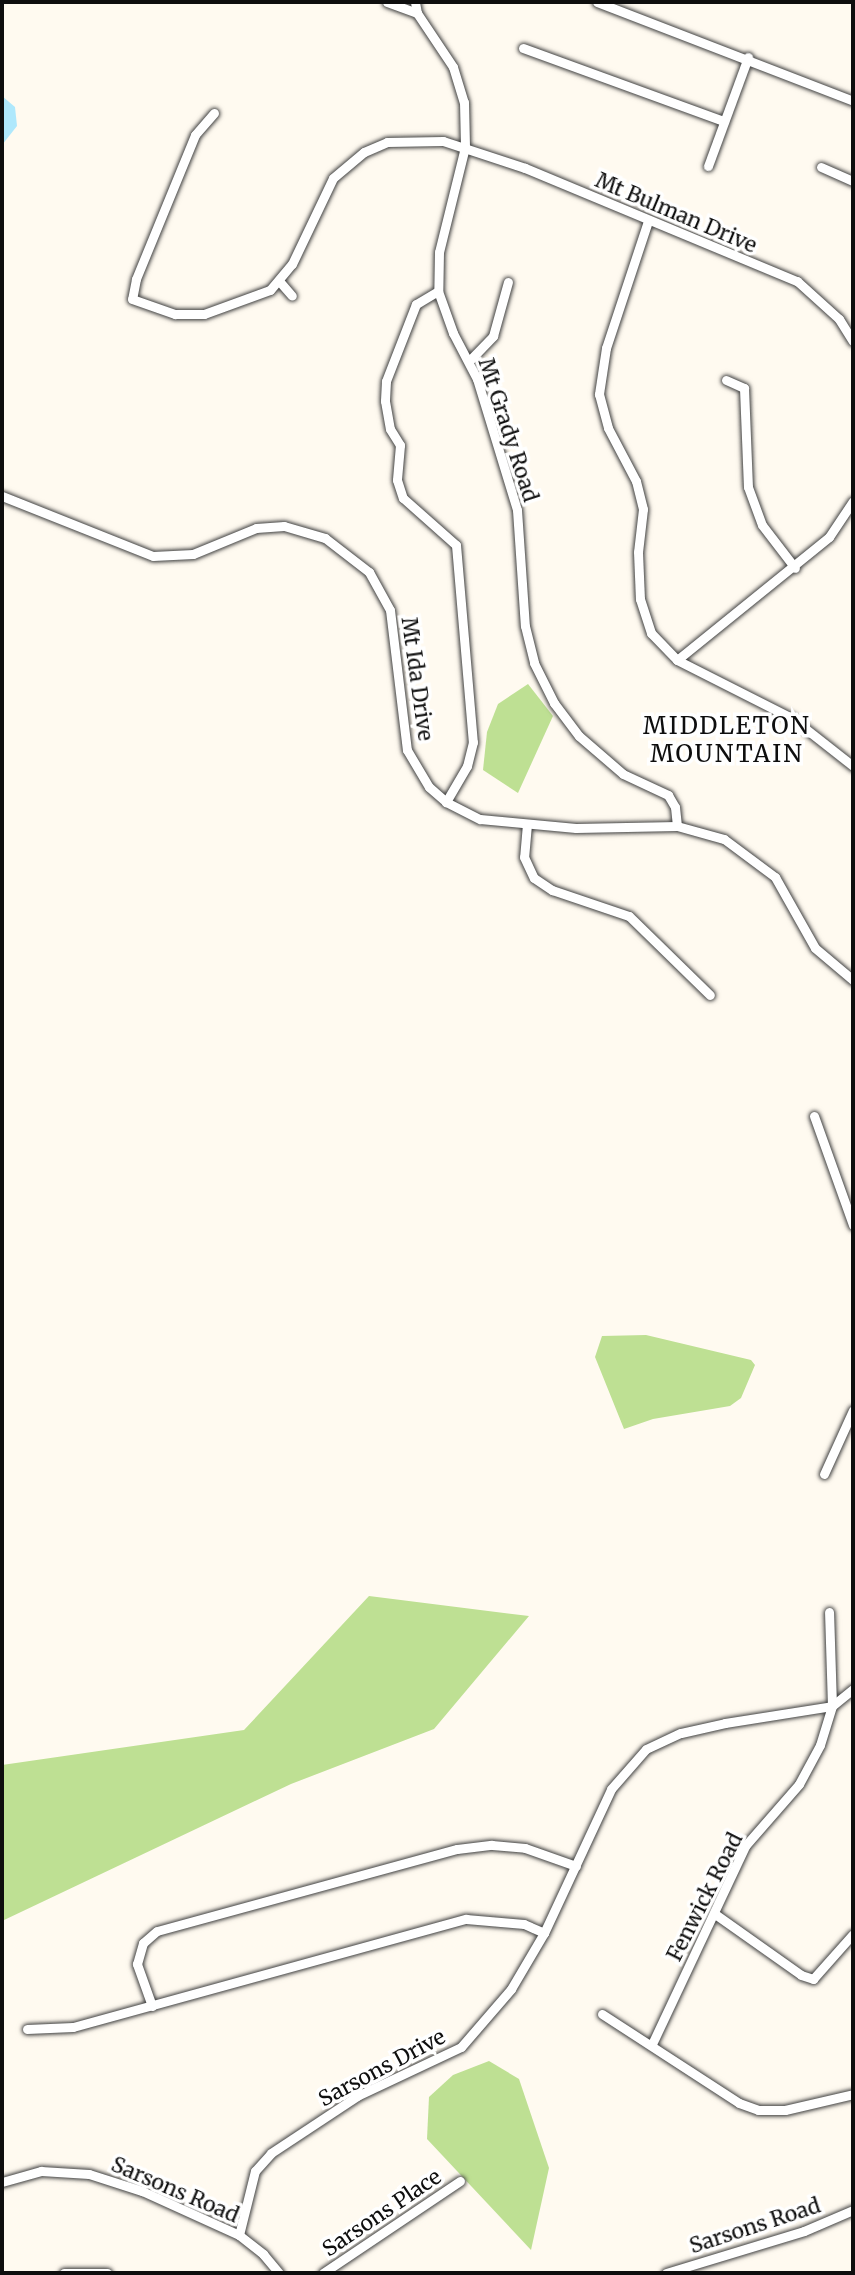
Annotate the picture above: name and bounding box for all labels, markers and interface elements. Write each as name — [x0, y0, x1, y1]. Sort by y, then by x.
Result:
street label: Mt Bulman Drive — [592, 168, 760, 258]
street label: Mt Grady Road — [473, 355, 543, 505]
street label: Mt Ida Drive — [396, 616, 438, 742]
district label: MIDDLETON MOUNTAIN — [644, 712, 810, 768]
street label: Fenwick Road — [662, 1829, 748, 1965]
street label: Sarsons Drive — [314, 2024, 450, 2112]
street label: Sarsons Road — [107, 2152, 243, 2228]
street label: Sarsons Place — [318, 2164, 446, 2262]
street label: Sarsons Road — [686, 2193, 824, 2259]

